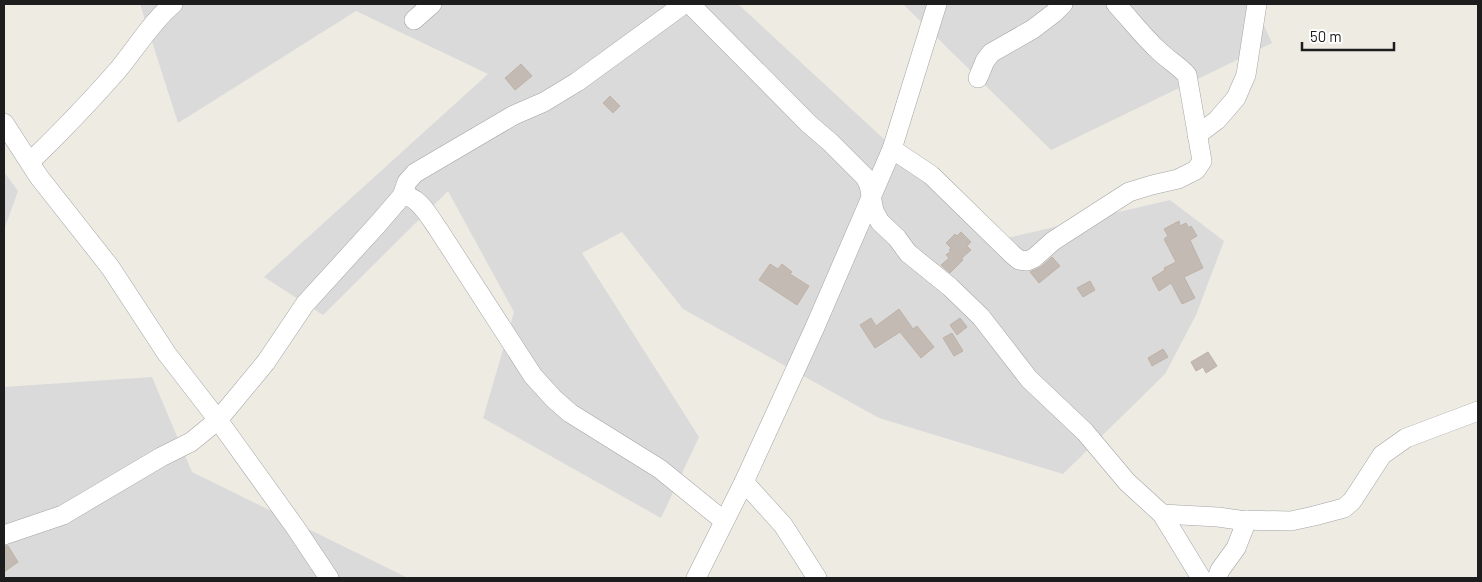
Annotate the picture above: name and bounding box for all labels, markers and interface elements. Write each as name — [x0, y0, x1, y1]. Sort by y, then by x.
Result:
scale bar — [1302, 20, 1394, 52]
text: 50 m — [1310, 27, 1342, 45]

